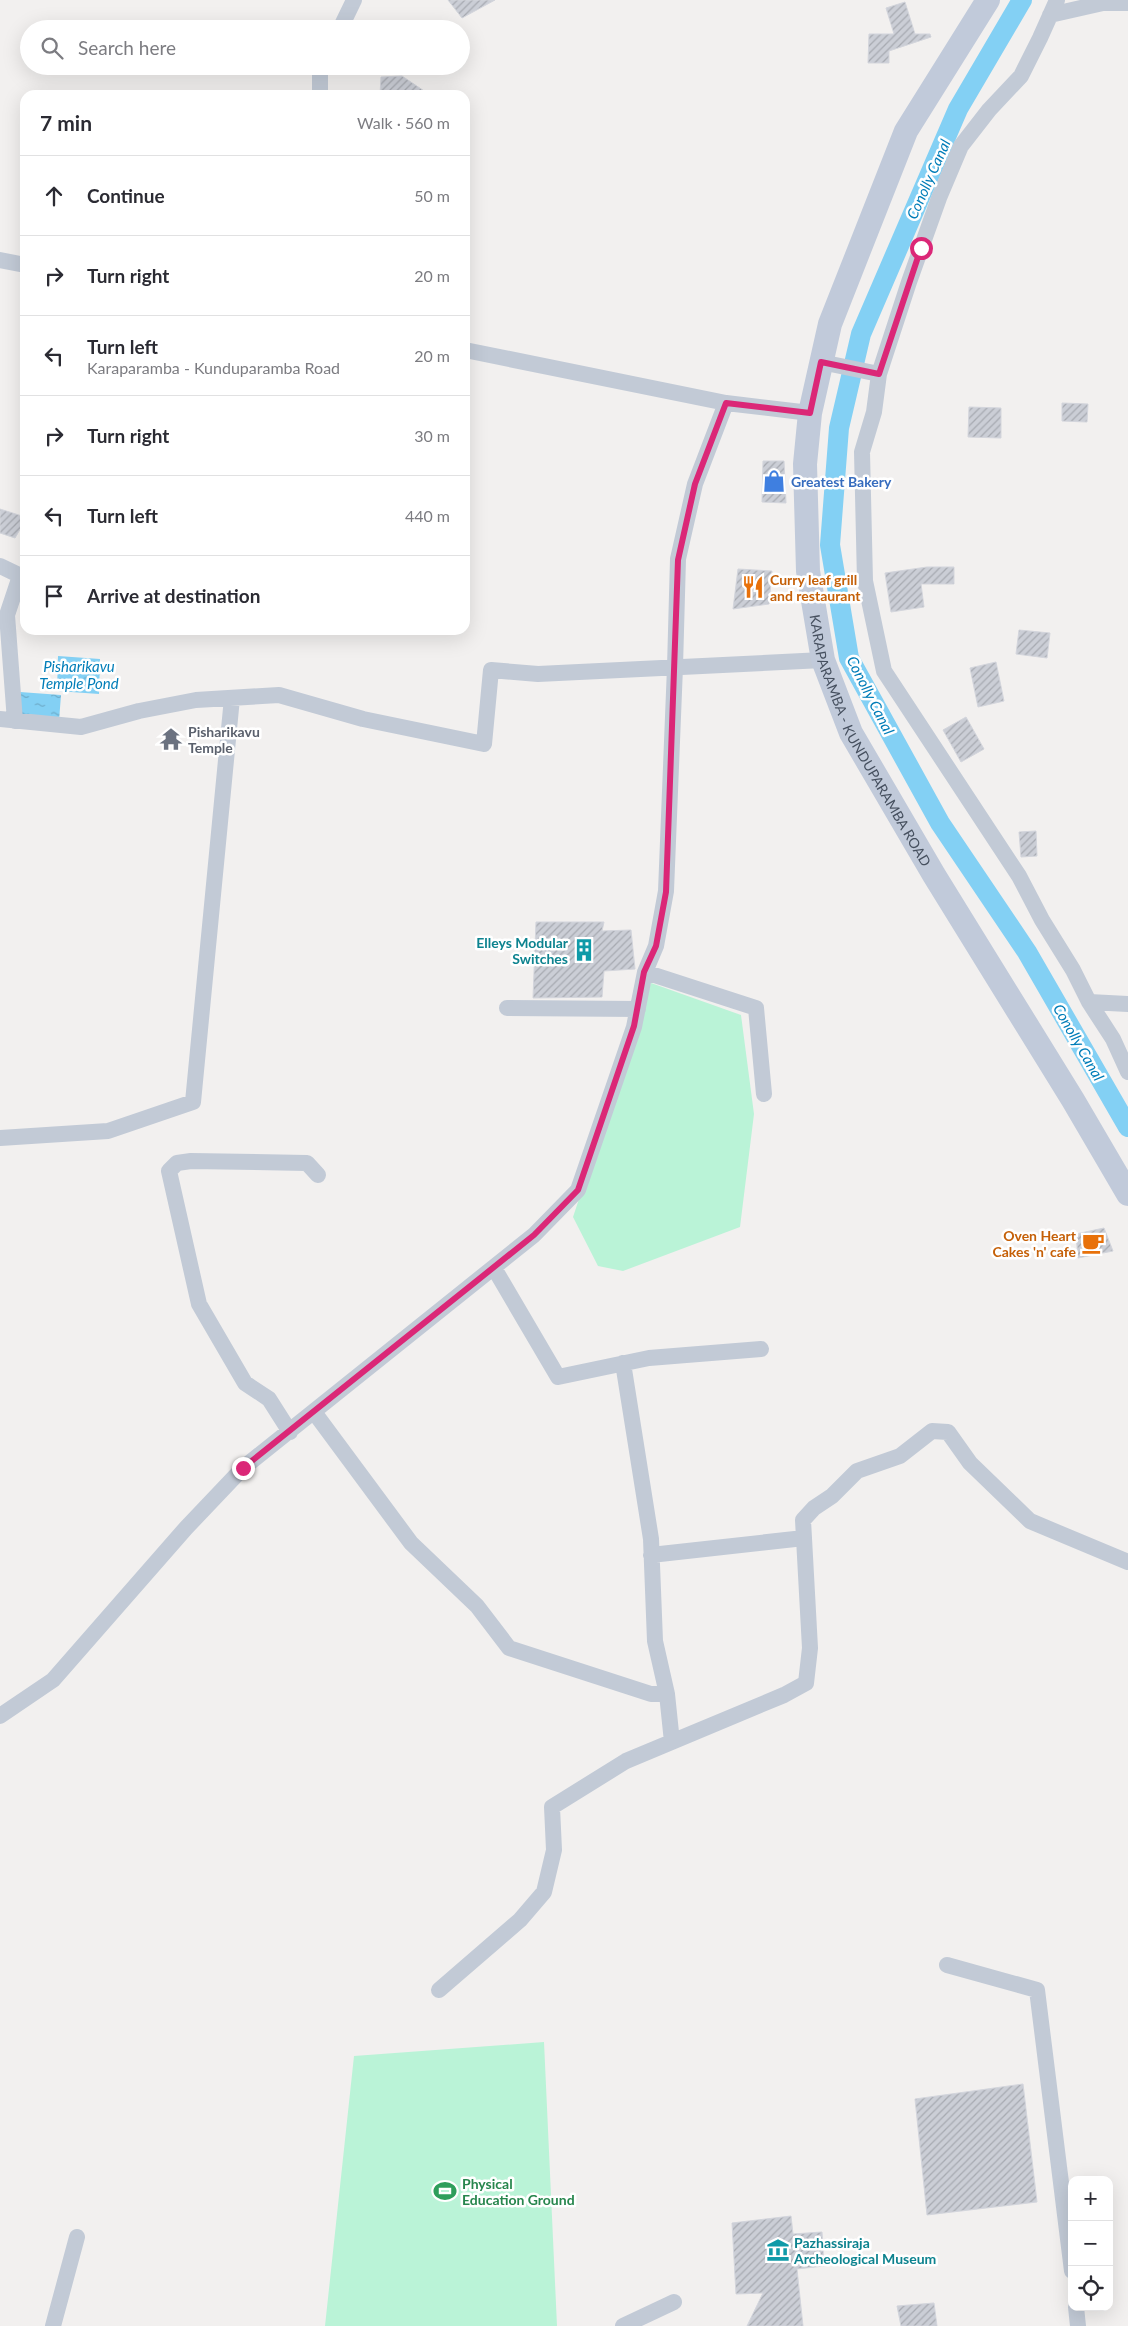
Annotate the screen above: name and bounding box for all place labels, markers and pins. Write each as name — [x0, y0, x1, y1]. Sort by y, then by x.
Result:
shop icon: Greatest Bakery — [761, 468, 787, 494]
place label: Greatest Bakery — [791, 473, 892, 490]
place label: Curry leaf grill and restaurant — [770, 571, 861, 604]
restaurant icon: Curry leaf grill and restaurant — [740, 574, 766, 600]
place label: Pisharikavu Temple — [188, 723, 260, 756]
temple icon: Pisharikavu Temple — [158, 726, 184, 752]
place label: Elleys Modular Switches — [476, 934, 569, 967]
building icon: Elleys Modular Switches — [571, 937, 597, 963]
place label: Oven Heart Cakes 'n' cafe — [992, 1227, 1077, 1260]
cafe icon: Oven Heart Cakes 'n' cafe — [1080, 1230, 1106, 1256]
place label: Physical Education Ground — [462, 2175, 575, 2208]
sports icon: Physical Education Ground — [432, 2178, 458, 2204]
place label: Pazhassiraja Archeological Museum — [793, 2234, 936, 2267]
museum icon: Pazhassiraja Archeological Museum — [765, 2237, 791, 2263]

